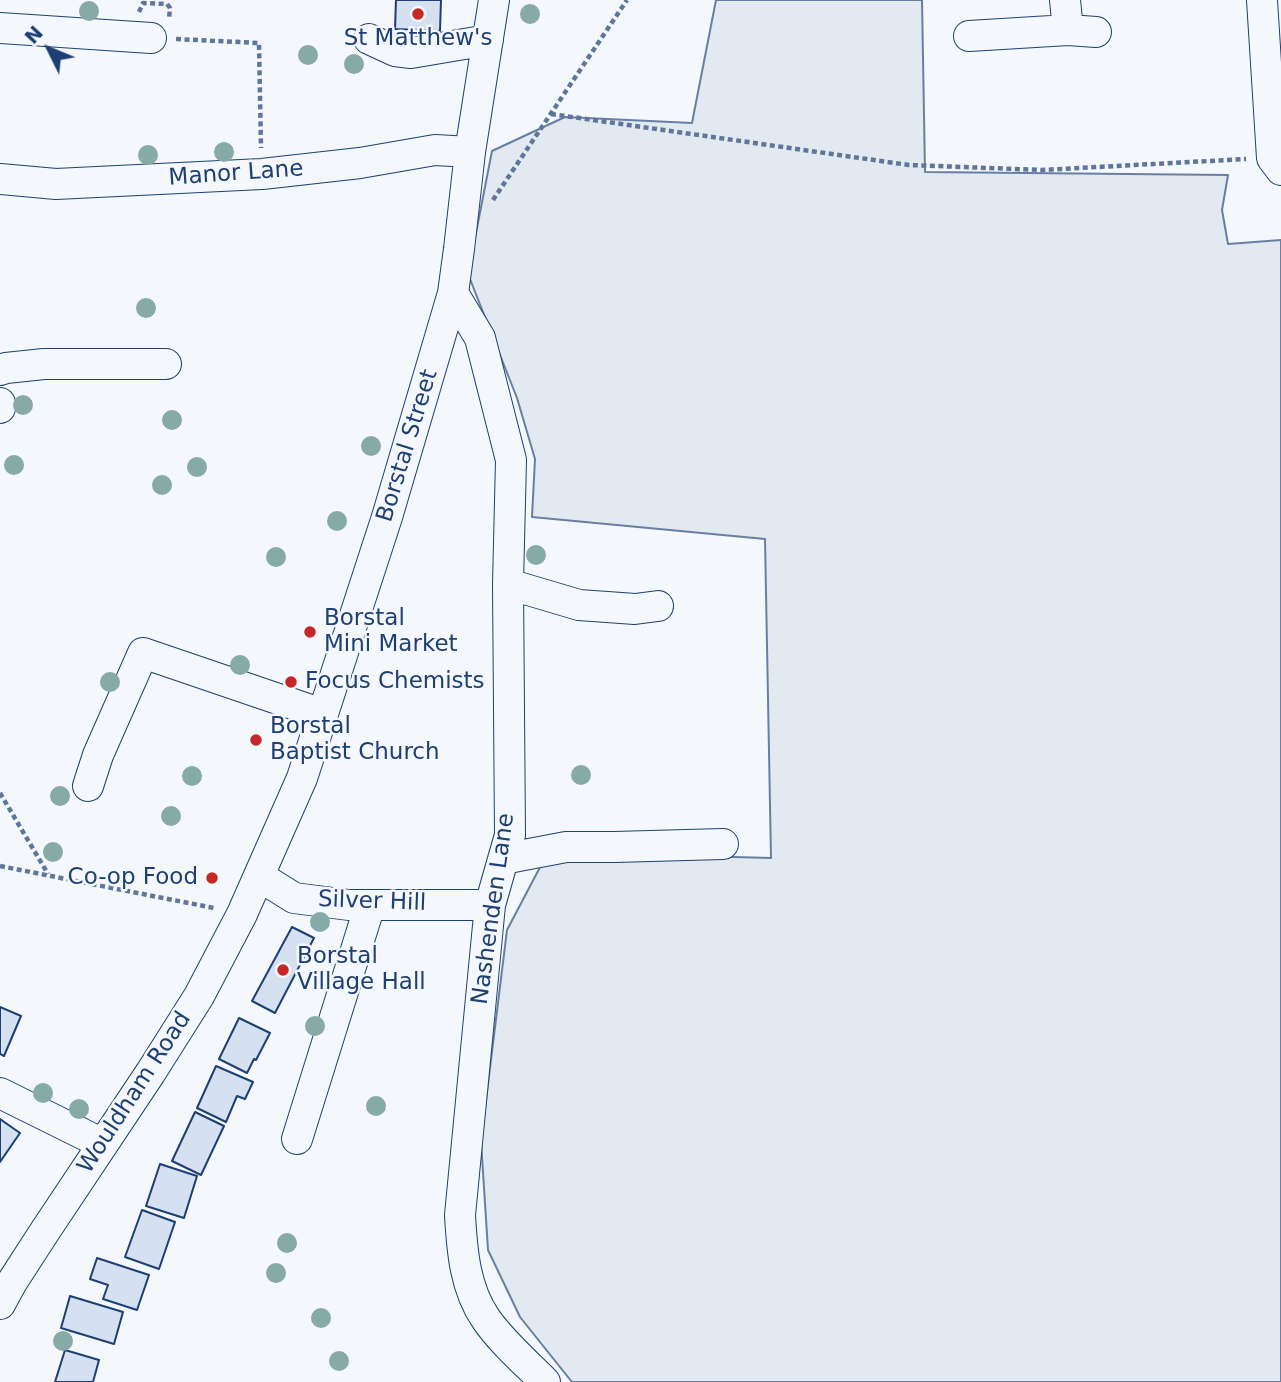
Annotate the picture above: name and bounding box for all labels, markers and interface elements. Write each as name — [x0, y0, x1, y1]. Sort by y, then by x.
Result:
marker: St Matthew's — [410, 6, 426, 22]
north arrow — [14, 14, 84, 84]
text: N — [20, 21, 47, 48]
place label: St Matthew's — [344, 25, 492, 53]
street label: Manor Lane — [168, 156, 304, 192]
street label: Borstal Street — [372, 366, 444, 526]
place label: Borstal Mini Market — [324, 605, 458, 659]
marker: Borstal Mini Market — [302, 624, 318, 640]
place label: Focus Chemists — [305, 668, 485, 696]
marker: Focus Chemists — [283, 674, 299, 690]
place label: Borstal Baptist Church — [270, 713, 440, 767]
marker: Borstal Baptist Church — [248, 732, 264, 748]
street label: Nashenden Lane — [467, 812, 521, 1006]
place label: Co-op Food — [68, 864, 198, 892]
marker: Co-op Food — [204, 870, 220, 886]
street label: Silver Hill — [317, 886, 427, 918]
place label: Borstal Village Hall — [297, 943, 426, 997]
marker: Borstal Village Hall — [275, 962, 291, 978]
street label: Wouldham Road — [72, 1007, 198, 1179]

